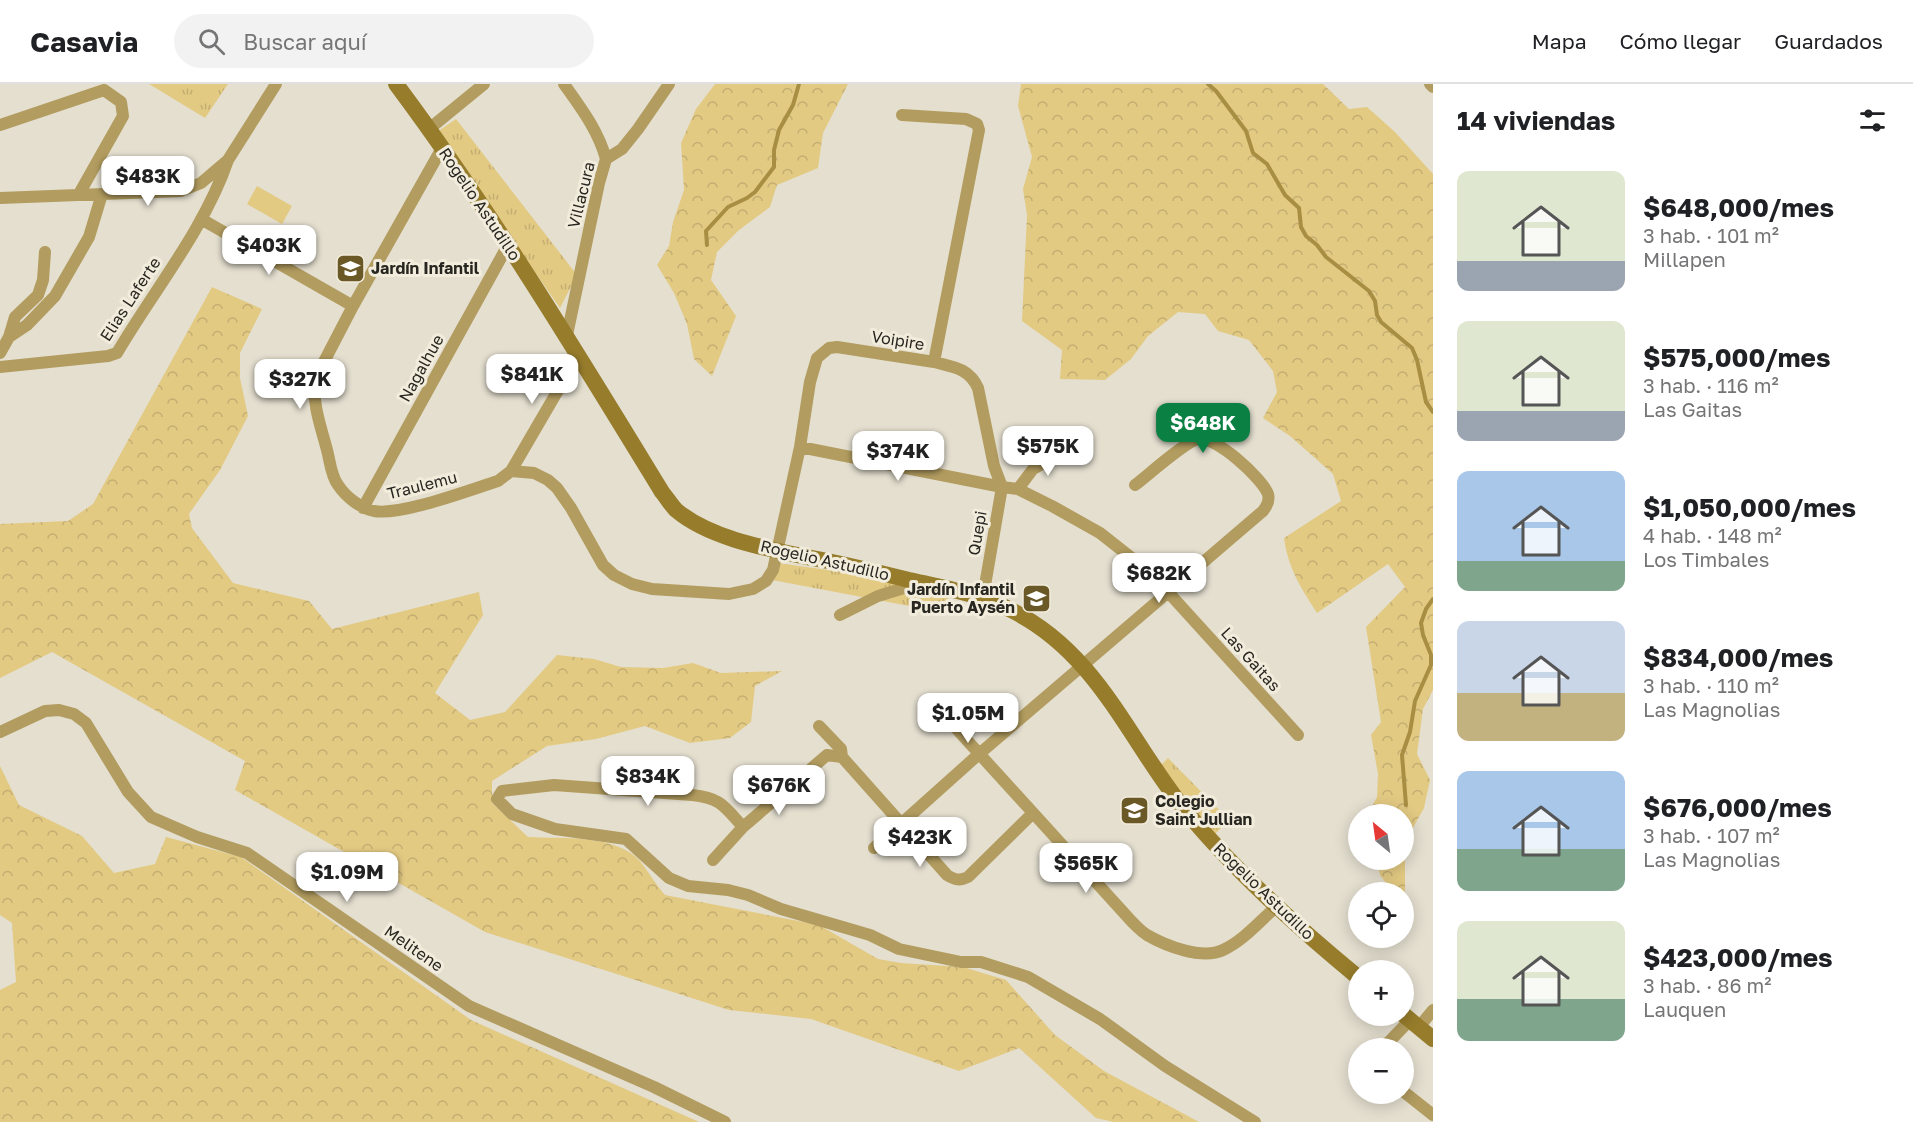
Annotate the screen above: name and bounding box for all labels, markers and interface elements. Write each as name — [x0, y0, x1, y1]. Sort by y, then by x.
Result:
search box — [174, 14, 594, 68]
text: Casavia — [30, 25, 138, 58]
icon: search — [195, 25, 228, 58]
text: Buscar aquí — [243, 28, 367, 55]
text: Mapa — [1532, 28, 1587, 54]
text: Cómo llegar — [1620, 28, 1741, 54]
text: Guardados — [1774, 28, 1883, 54]
icon: filters — [1856, 104, 1889, 137]
text: 14 viviendas — [1457, 105, 1615, 136]
street label: Rogelio Astudillo — [435, 144, 525, 264]
pin: $483K — [106, 156, 190, 207]
street label: Villacura — [563, 160, 599, 230]
text: $483K — [115, 163, 181, 187]
text: $648,000/mes — [1643, 192, 1834, 223]
icon: home — [1505, 195, 1577, 267]
text: 3 hab. · 101 m² — [1643, 223, 1779, 247]
pin: $403K — [227, 225, 311, 276]
text: $403K — [236, 232, 302, 256]
text: Millapen — [1643, 247, 1726, 271]
school or university icon: Jardín Infantil — [334, 252, 366, 284]
street label: Elias Laferte — [95, 253, 165, 345]
place label: Jardín Infantil — [371, 258, 480, 278]
street label: Voipire — [870, 326, 926, 354]
street label: Nagalhue — [394, 331, 448, 405]
text: $575,000/mes — [1643, 342, 1830, 373]
icon: home — [1505, 345, 1577, 417]
pin: $841K — [490, 354, 574, 405]
pin: $327K — [258, 359, 342, 410]
text: $841K — [500, 361, 564, 385]
text: $327K — [268, 366, 332, 390]
text: 3 hab. · 116 m² — [1643, 373, 1779, 397]
text: Las Gaitas — [1643, 397, 1742, 421]
pin: $648K — [1161, 403, 1245, 454]
text: $648K — [1170, 410, 1236, 434]
pin: $575K — [1006, 426, 1090, 477]
pin: $374K — [856, 431, 940, 482]
text: $575K — [1016, 433, 1080, 457]
text: $374K — [866, 438, 930, 462]
street label: Traulemu — [385, 467, 459, 503]
text: $1,050,000/mes — [1643, 492, 1856, 523]
icon: home — [1505, 495, 1577, 567]
street label: Quepi — [963, 509, 991, 557]
text: 4 hab. · 148 m² — [1643, 523, 1782, 547]
street label: Rogelio Astudillo — [759, 535, 891, 585]
text: Los Timbales — [1643, 547, 1769, 571]
pin: $682K — [1117, 553, 1201, 604]
text: $682K — [1126, 560, 1192, 584]
place label: Jardín Infantil Puerto Aysén — [907, 579, 1016, 617]
school or university icon: Jardín Infantil Puerto Aysén — [1020, 582, 1052, 614]
street label: Las Gaitas — [1217, 623, 1285, 695]
text: $834,000/mes — [1643, 642, 1833, 673]
icon: home — [1505, 645, 1577, 717]
text: 3 hab. · 110 m² — [1643, 673, 1779, 697]
pin: $1.05M — [919, 693, 1017, 744]
text: Las Magnolias — [1643, 697, 1780, 721]
text: $1.05M — [931, 700, 1005, 724]
pin: $834K — [606, 756, 690, 807]
text: $834K — [615, 763, 681, 787]
pin: $676K — [737, 765, 821, 816]
text: $676K — [747, 772, 811, 796]
place label: Colegio Saint Jullian — [1155, 791, 1252, 829]
text: $676,000/mes — [1643, 792, 1832, 823]
school or university icon: Colegio Saint Jullian — [1118, 794, 1150, 826]
icon: home — [1505, 795, 1577, 867]
north arrow — [1348, 804, 1414, 870]
map controls — [1348, 804, 1414, 1104]
pin: $423K — [878, 817, 962, 868]
text: 3 hab. · 107 m² — [1643, 823, 1780, 847]
text: $423K — [888, 824, 952, 848]
street label: Rogelio Astudillo — [1210, 838, 1318, 944]
pin: $565K — [1044, 843, 1128, 894]
text: Las Magnolias — [1643, 847, 1780, 871]
text: $565K — [1054, 850, 1119, 874]
pin: $1.09M — [298, 852, 396, 903]
text: $1.09M — [310, 859, 384, 883]
button: locate — [1348, 882, 1414, 948]
street label: Melitene — [381, 921, 447, 975]
text: $423,000/mes — [1643, 942, 1833, 973]
icon: home — [1505, 945, 1577, 1017]
button: + — [1348, 960, 1414, 1026]
text: 3 hab. · 86 m² — [1643, 973, 1771, 997]
text: Lauquen — [1643, 997, 1726, 1021]
button: − — [1348, 1038, 1414, 1104]

